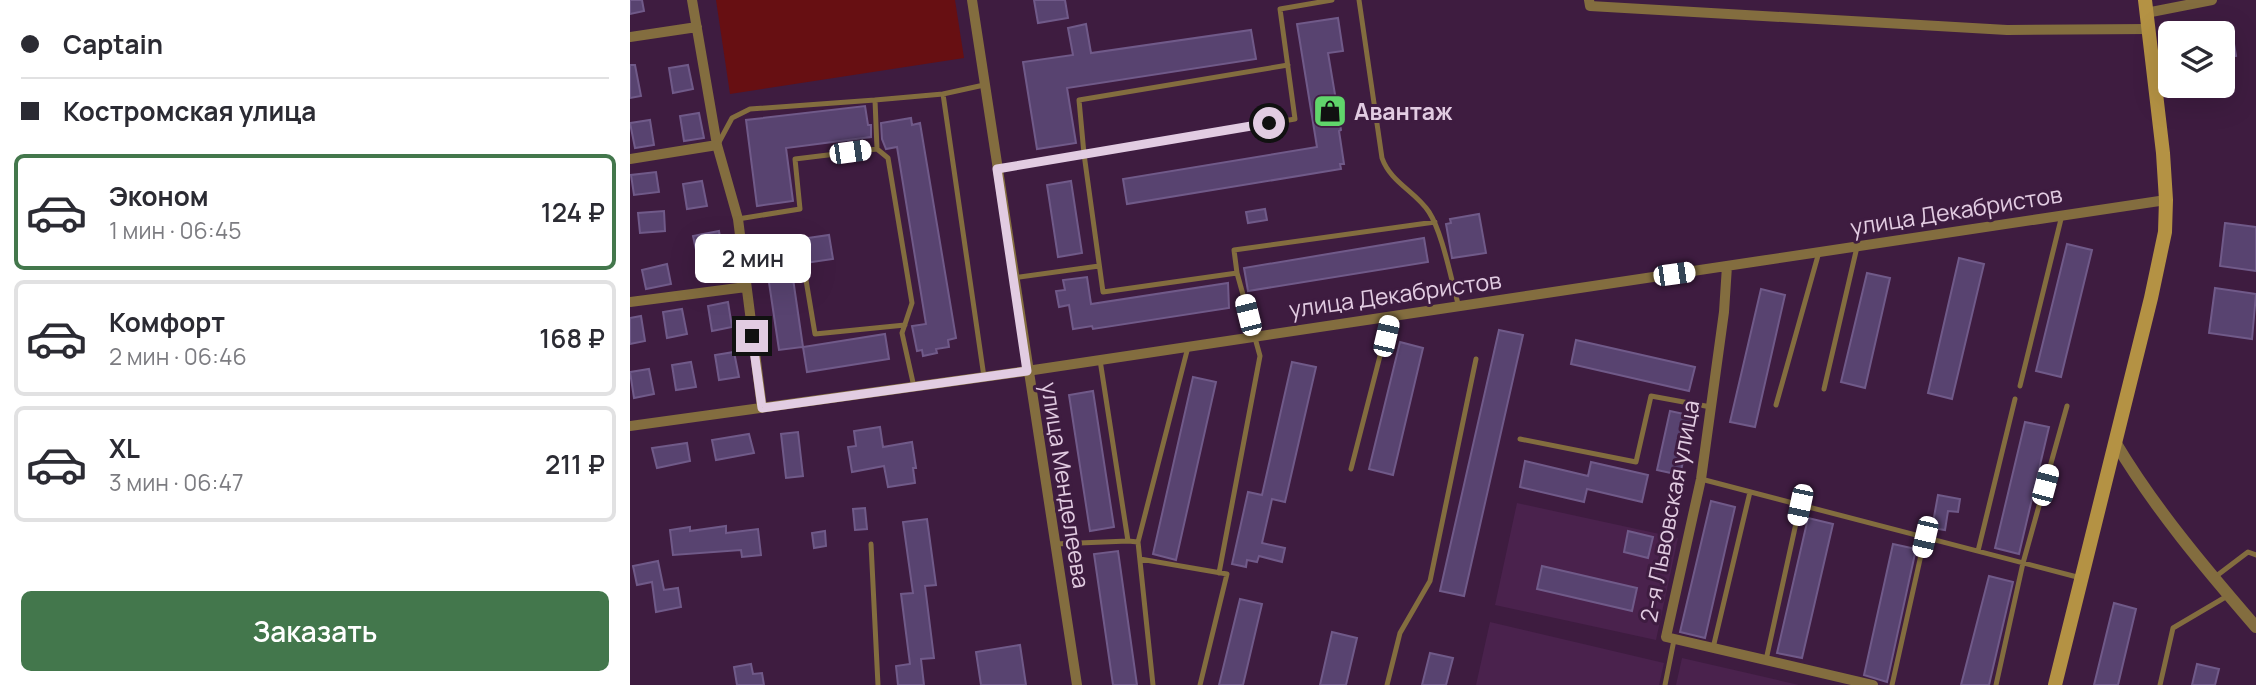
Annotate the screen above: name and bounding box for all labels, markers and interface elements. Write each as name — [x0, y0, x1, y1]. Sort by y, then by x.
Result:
map controls — [2158, 21, 2235, 98]
button: layers — [2158, 21, 2235, 98]
text: Captain — [63, 26, 163, 62]
shop icon: Авантаж — [1311, 92, 1349, 130]
text: Костромская улица — [63, 93, 316, 129]
place label: Авантаж — [1354, 95, 1453, 127]
route start — [1253, 107, 1285, 139]
car — [828, 139, 873, 165]
street label: улица Декабристов — [1848, 177, 2064, 243]
text: Эконом — [109, 178, 209, 214]
icon: car — [25, 181, 88, 244]
text: 124 ₽ — [541, 194, 605, 230]
text: 1 мин · 06:45 — [109, 214, 242, 246]
callout: 2 мин — [694, 234, 810, 284]
text: 2 мин — [722, 242, 784, 274]
car — [1652, 261, 1697, 287]
street label: улица Декабристов — [1287, 263, 1503, 325]
car — [1233, 292, 1264, 338]
text: Комфорт — [109, 304, 225, 340]
icon: car — [25, 307, 88, 370]
car — [1372, 313, 1401, 359]
text: 168 ₽ — [539, 320, 605, 356]
route end — [736, 320, 768, 352]
text: 2 мин · 06:46 — [109, 340, 247, 372]
street label: улица Менделеева — [1034, 380, 1098, 590]
street label: 2-я Львовская улица — [1632, 397, 1706, 625]
text: XL — [109, 430, 140, 466]
icon: car — [25, 433, 88, 496]
text: 211 ₽ — [545, 446, 605, 482]
car — [2030, 462, 2061, 508]
text: 3 мин · 06:47 — [109, 466, 244, 498]
car — [1786, 482, 1815, 528]
car — [1911, 514, 1940, 560]
button: Заказать — [21, 591, 609, 671]

